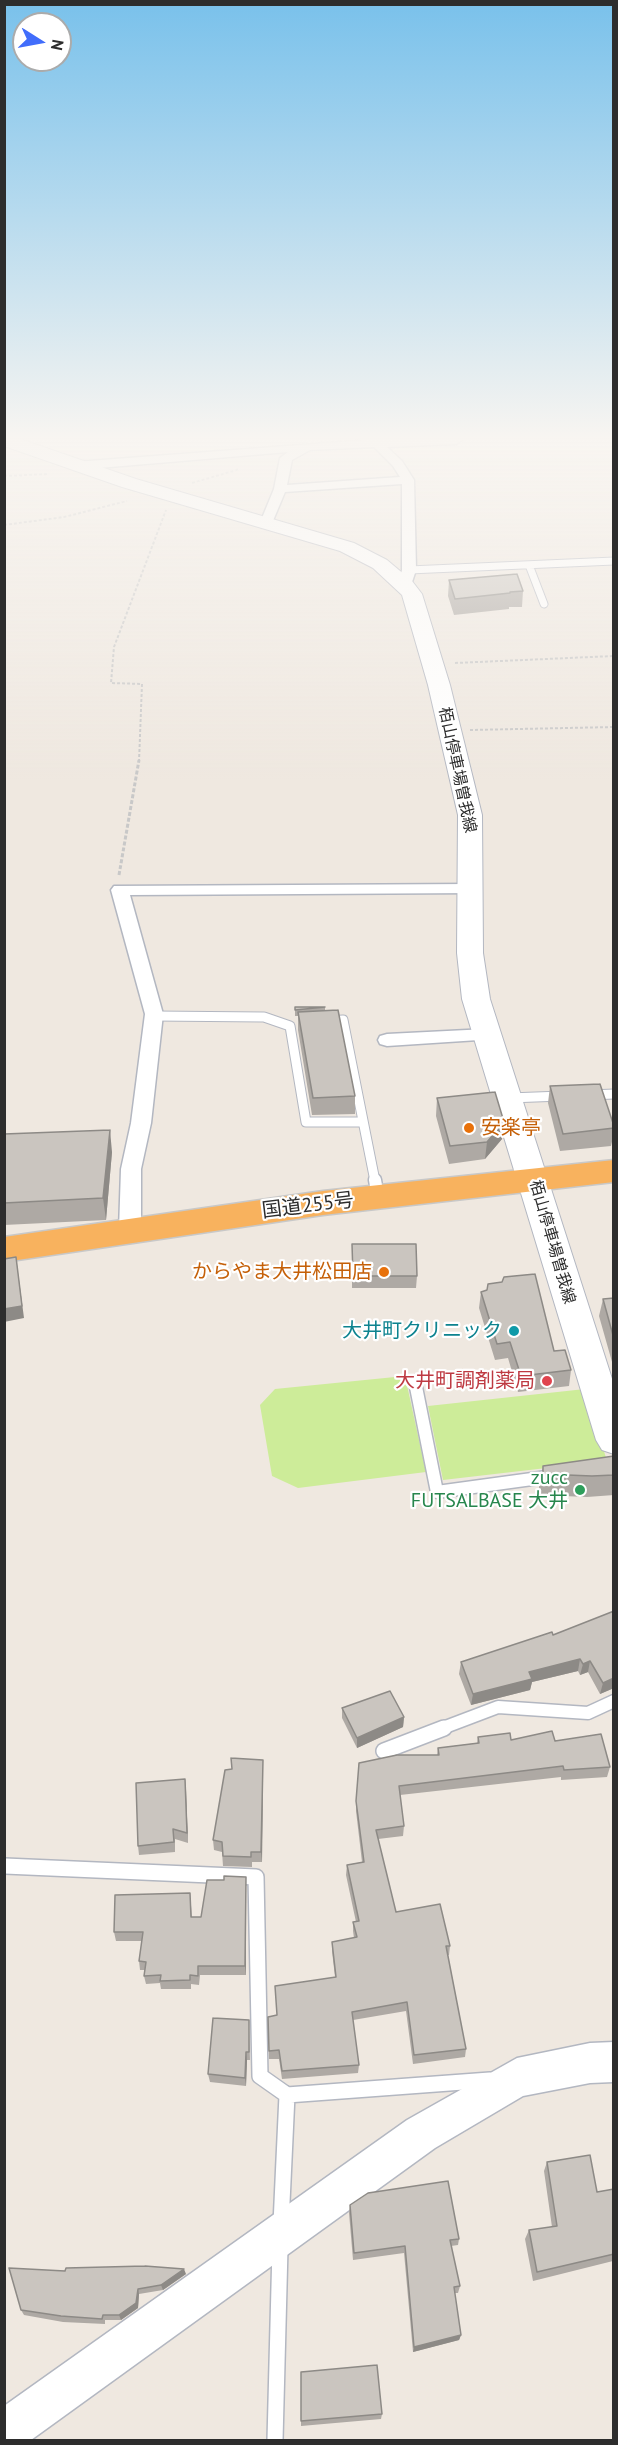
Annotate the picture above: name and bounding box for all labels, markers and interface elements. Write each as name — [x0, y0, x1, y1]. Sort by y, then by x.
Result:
north arrow — [12, 12, 72, 72]
text: N — [47, 38, 69, 52]
street label: 栢山停車場曽我線 — [434, 705, 480, 835]
place label: 安楽亭 — [481, 1116, 541, 1140]
marker: 安楽亭 — [462, 1121, 476, 1135]
street label: 栢山停車場曽我線 — [525, 1178, 579, 1306]
street label: 国道255号 — [261, 1188, 355, 1224]
place label: からやま大井松田店 — [192, 1260, 372, 1284]
marker: からやま大井松田店 — [377, 1265, 391, 1279]
place label: 大井町クリニック — [342, 1319, 502, 1343]
marker: 大井町クリニック — [507, 1324, 521, 1338]
place label: 大井町調剤薬局 — [395, 1369, 535, 1393]
marker: 大井町調剤薬局 — [540, 1374, 554, 1388]
place label: zucc FUTSALBASE 大井 — [411, 1466, 568, 1513]
marker: zucc FUTSALBASE 大井 — [573, 1483, 587, 1497]

